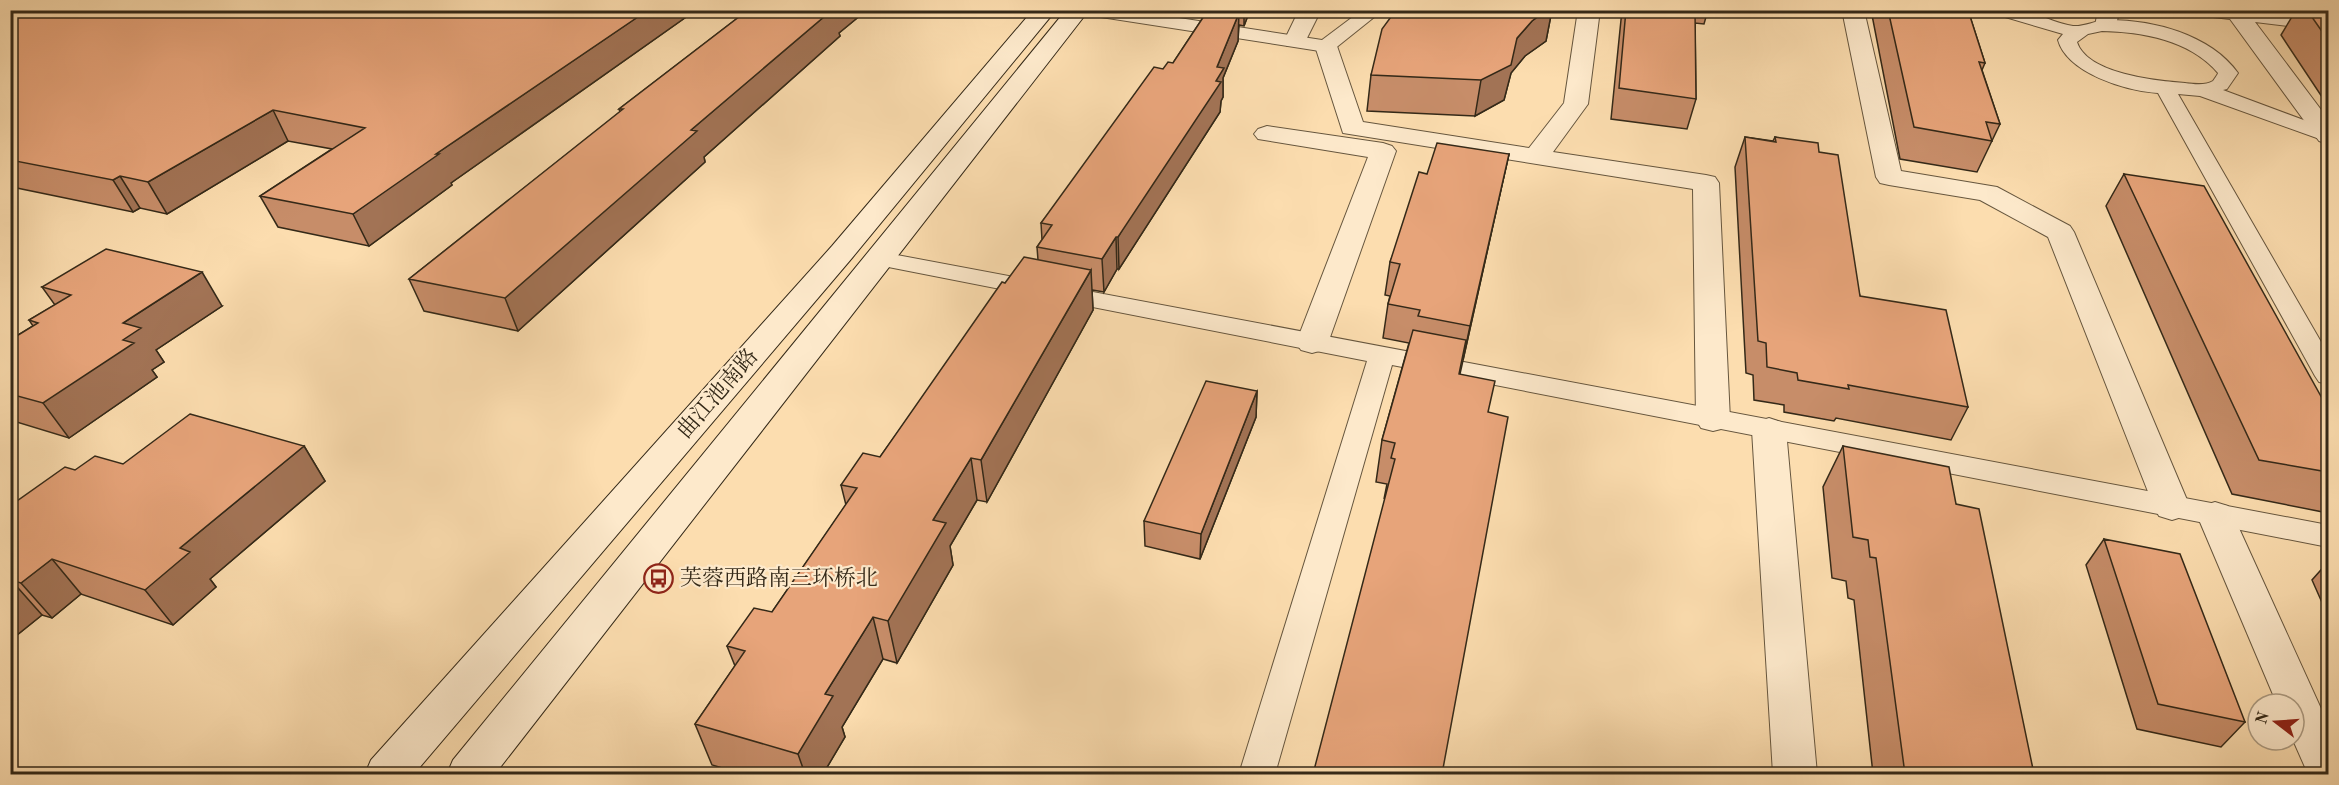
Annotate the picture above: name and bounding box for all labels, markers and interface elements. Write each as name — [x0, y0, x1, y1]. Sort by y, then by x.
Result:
street label: 曲江池南路 — [672, 344, 762, 443]
bus stop icon: 芙蓉西路南三环桥北 — [643, 563, 675, 595]
place label: 芙蓉西路南三环桥北 — [680, 566, 878, 590]
north arrow — [2246, 692, 2306, 752]
text: N — [2254, 709, 2273, 726]

